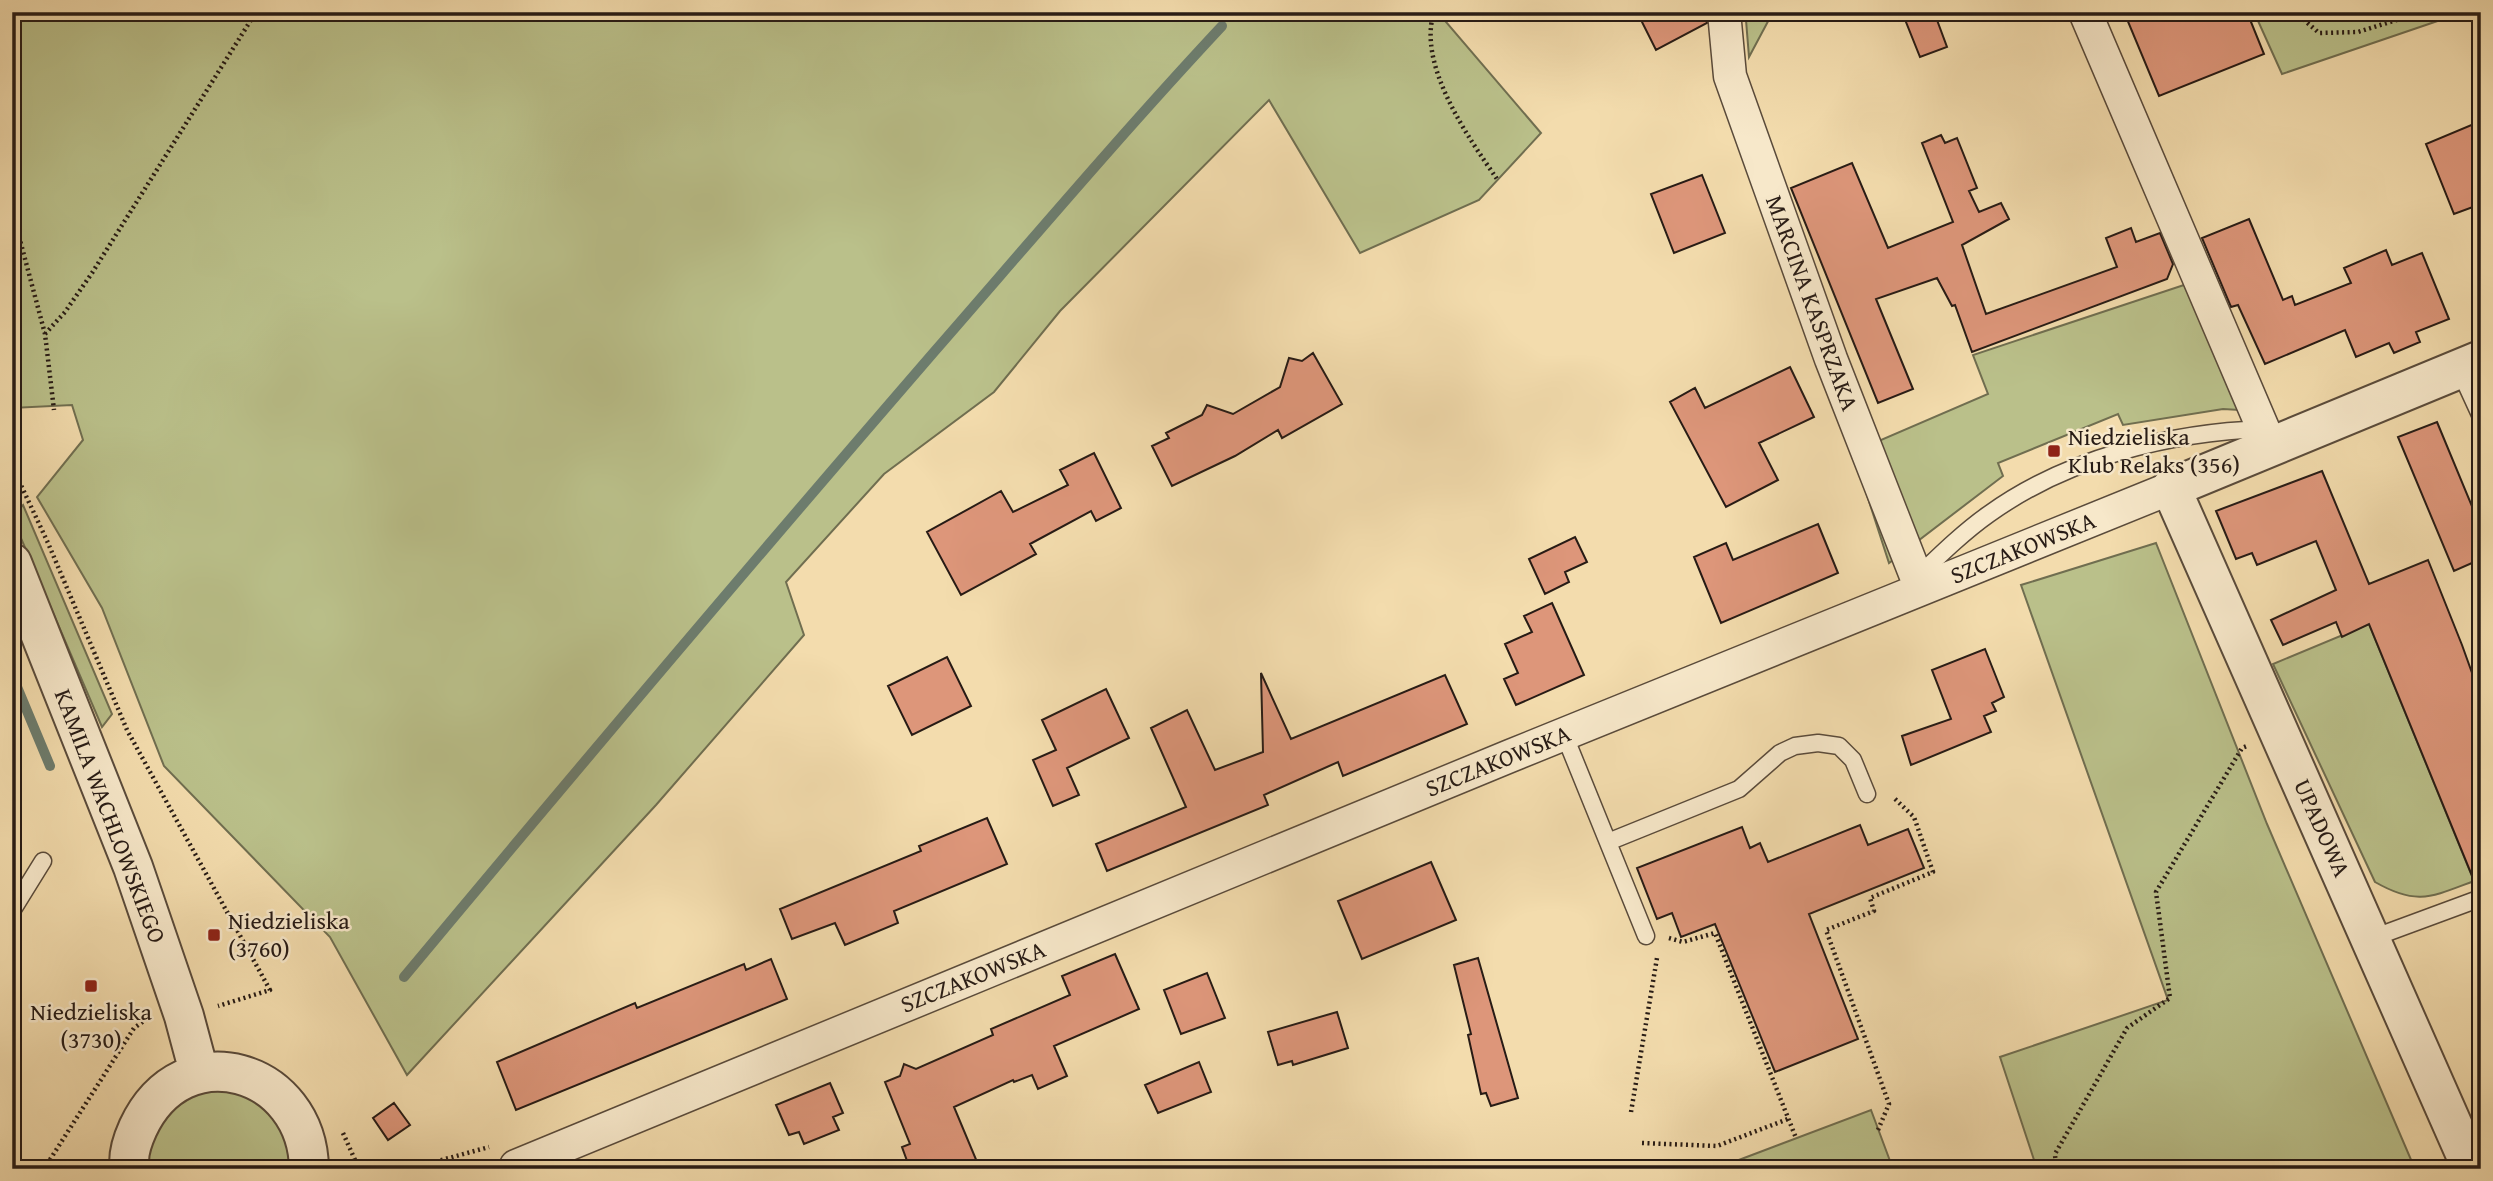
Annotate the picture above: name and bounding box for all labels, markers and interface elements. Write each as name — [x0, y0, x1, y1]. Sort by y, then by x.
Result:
street label: MARCINA KASPRZAKA — [1757, 190, 1868, 416]
place label: Niedzieliska Klub Relaks (356) — [2068, 419, 2240, 482]
marker: Niedzieliska Klub Relaks (356) — [2046, 443, 2062, 459]
street label: SZCZAKOWSKA — [1945, 502, 2101, 593]
street label: KAMILA WACHLOWSKIEGO — [46, 684, 175, 948]
street label: SZCZAKOWSKA — [1420, 715, 1576, 806]
street label: UPADOWA — [2285, 773, 2360, 883]
place label: Niedzieliska (3760) — [228, 903, 350, 966]
marker: Niedzieliska (3760) — [206, 927, 222, 943]
street label: SZCZAKOWSKA — [895, 931, 1051, 1022]
marker: Niedzieliska (3730) — [83, 978, 99, 994]
place label: Niedzieliska (3730) — [30, 994, 152, 1057]

